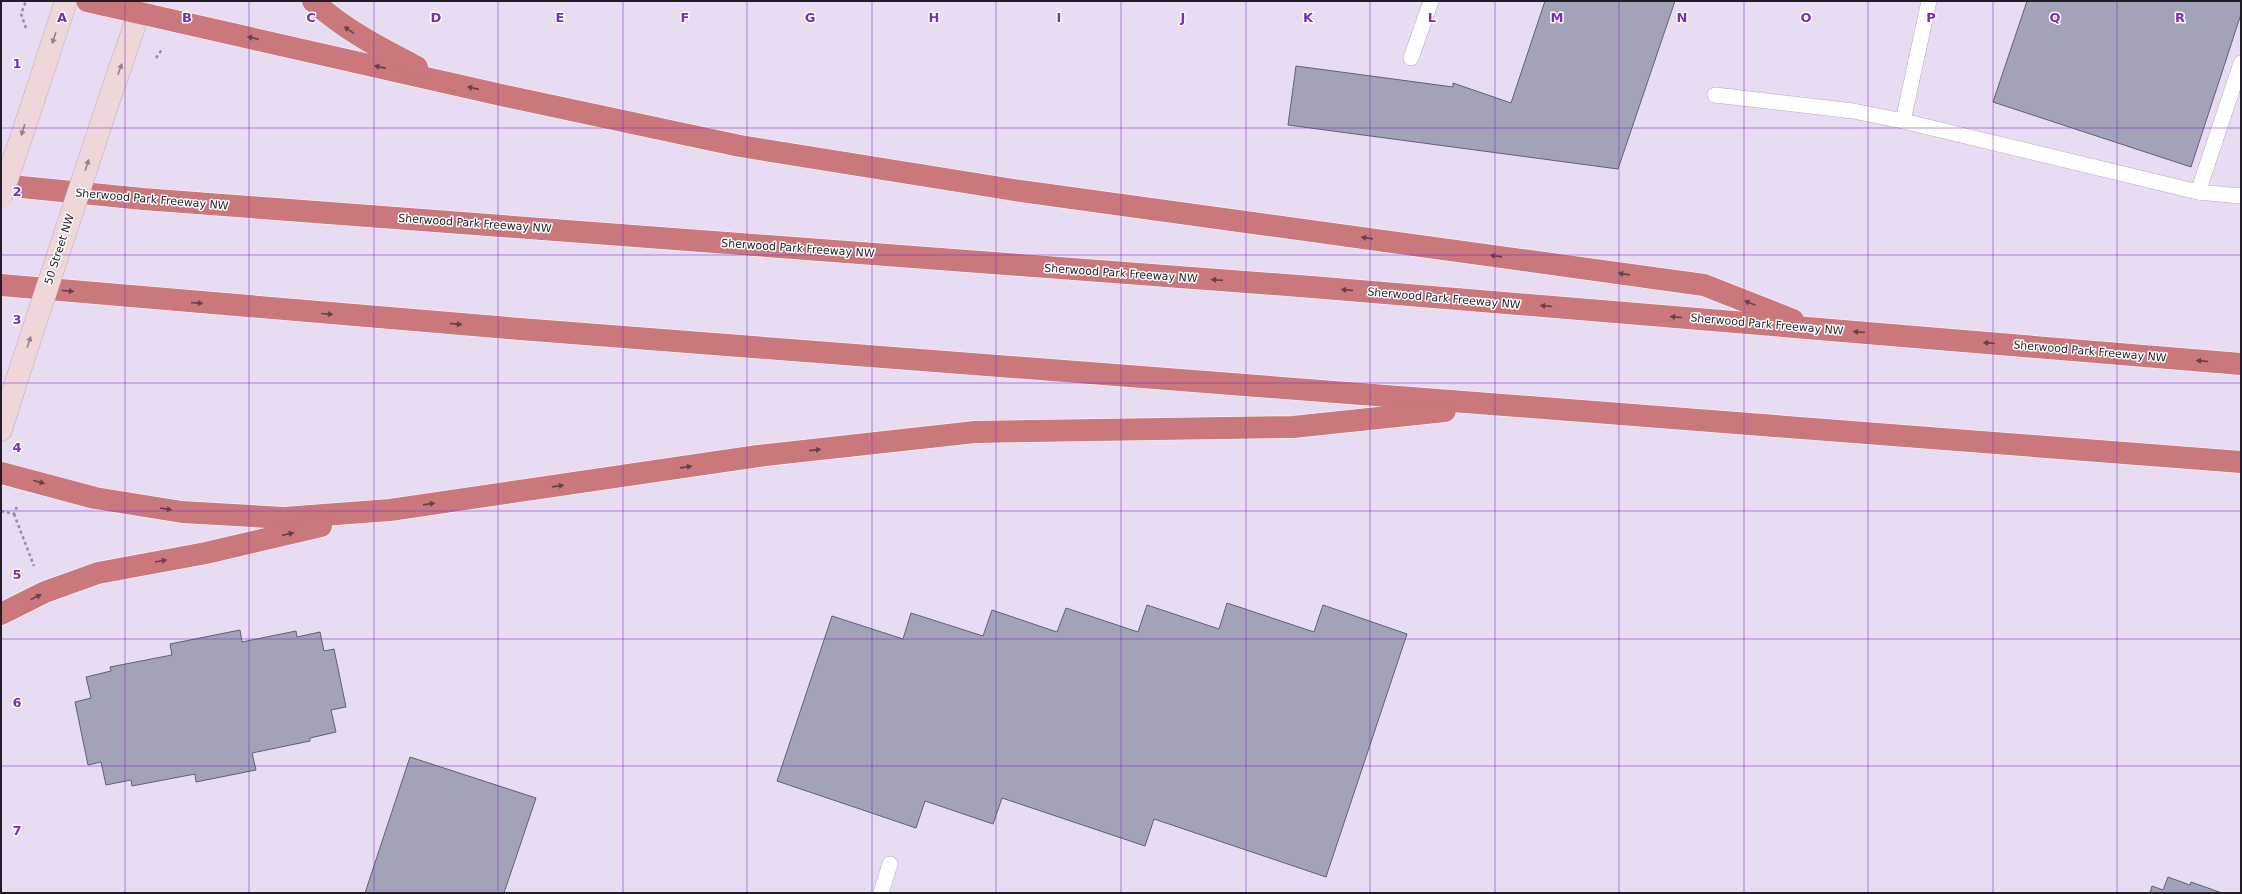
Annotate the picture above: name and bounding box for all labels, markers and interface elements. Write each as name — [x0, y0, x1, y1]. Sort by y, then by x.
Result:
text: A — [57, 10, 67, 25]
text: B — [182, 10, 192, 25]
text: C — [306, 10, 316, 25]
text: D — [431, 10, 442, 25]
text: E — [556, 10, 564, 25]
text: F — [681, 10, 689, 25]
text: G — [805, 10, 815, 25]
text: H — [929, 10, 939, 25]
text: I — [1057, 10, 1061, 25]
text: J — [1180, 10, 1185, 25]
text: K — [1303, 10, 1314, 25]
text: L — [1428, 10, 1436, 25]
text: M — [1551, 10, 1563, 25]
text: N — [1677, 10, 1687, 25]
text: O — [1800, 10, 1812, 25]
text: P — [1926, 10, 1936, 25]
text: Q — [2049, 10, 2061, 25]
text: R — [2175, 10, 2185, 25]
one-way arrow — [344, 26, 354, 34]
one-way arrow — [50, 32, 56, 44]
one-way arrow — [247, 34, 259, 40]
text: 1 — [12, 56, 22, 71]
one-way arrow — [117, 63, 123, 75]
one-way arrow — [373, 63, 386, 69]
one-way arrow — [467, 85, 479, 91]
one-way arrow — [20, 124, 26, 136]
one-way arrow — [84, 159, 90, 171]
text: 2 — [12, 184, 22, 199]
street label: Sherwood Park Freeway NW — [75, 186, 229, 213]
street label: 50 Street NW — [42, 212, 77, 286]
street label: Sherwood Park Freeway NW — [398, 212, 552, 235]
one-way arrow — [1361, 235, 1373, 241]
street label: Sherwood Park Freeway NW — [721, 237, 875, 260]
one-way arrow — [1490, 253, 1502, 259]
street label: Sherwood Park Freeway NW — [1044, 262, 1198, 285]
one-way arrow — [1618, 271, 1631, 277]
one-way arrow — [1211, 277, 1223, 284]
street label: Sherwood Park Freeway NW — [1367, 285, 1521, 312]
one-way arrow — [1341, 287, 1353, 294]
one-way arrow — [62, 288, 74, 295]
one-way arrow — [191, 300, 203, 306]
one-way arrow — [1745, 300, 1756, 306]
one-way arrow — [1540, 303, 1552, 310]
one-way arrow — [321, 310, 333, 317]
street label: Sherwood Park Freeway NW — [1690, 311, 1844, 338]
text: 3 — [12, 312, 22, 327]
one-way arrow — [1670, 314, 1682, 320]
one-way arrow — [450, 320, 462, 327]
one-way arrow — [1853, 329, 1865, 335]
one-way arrow — [26, 336, 32, 348]
street label: Sherwood Park Freeway NW — [2013, 338, 2167, 365]
one-way arrow — [1983, 339, 1995, 346]
one-way arrow — [2196, 357, 2208, 364]
text: 4 — [12, 440, 22, 455]
one-way arrow — [809, 447, 821, 453]
one-way arrow — [680, 464, 692, 470]
one-way arrow — [33, 479, 45, 485]
one-way arrow — [552, 483, 564, 489]
one-way arrow — [423, 501, 435, 507]
one-way arrow — [160, 506, 172, 512]
one-way arrow — [282, 531, 294, 537]
one-way arrow — [154, 558, 167, 564]
text: 5 — [12, 567, 22, 582]
one-way arrow — [30, 593, 42, 600]
text: 6 — [12, 695, 22, 710]
text: 7 — [12, 823, 22, 838]

